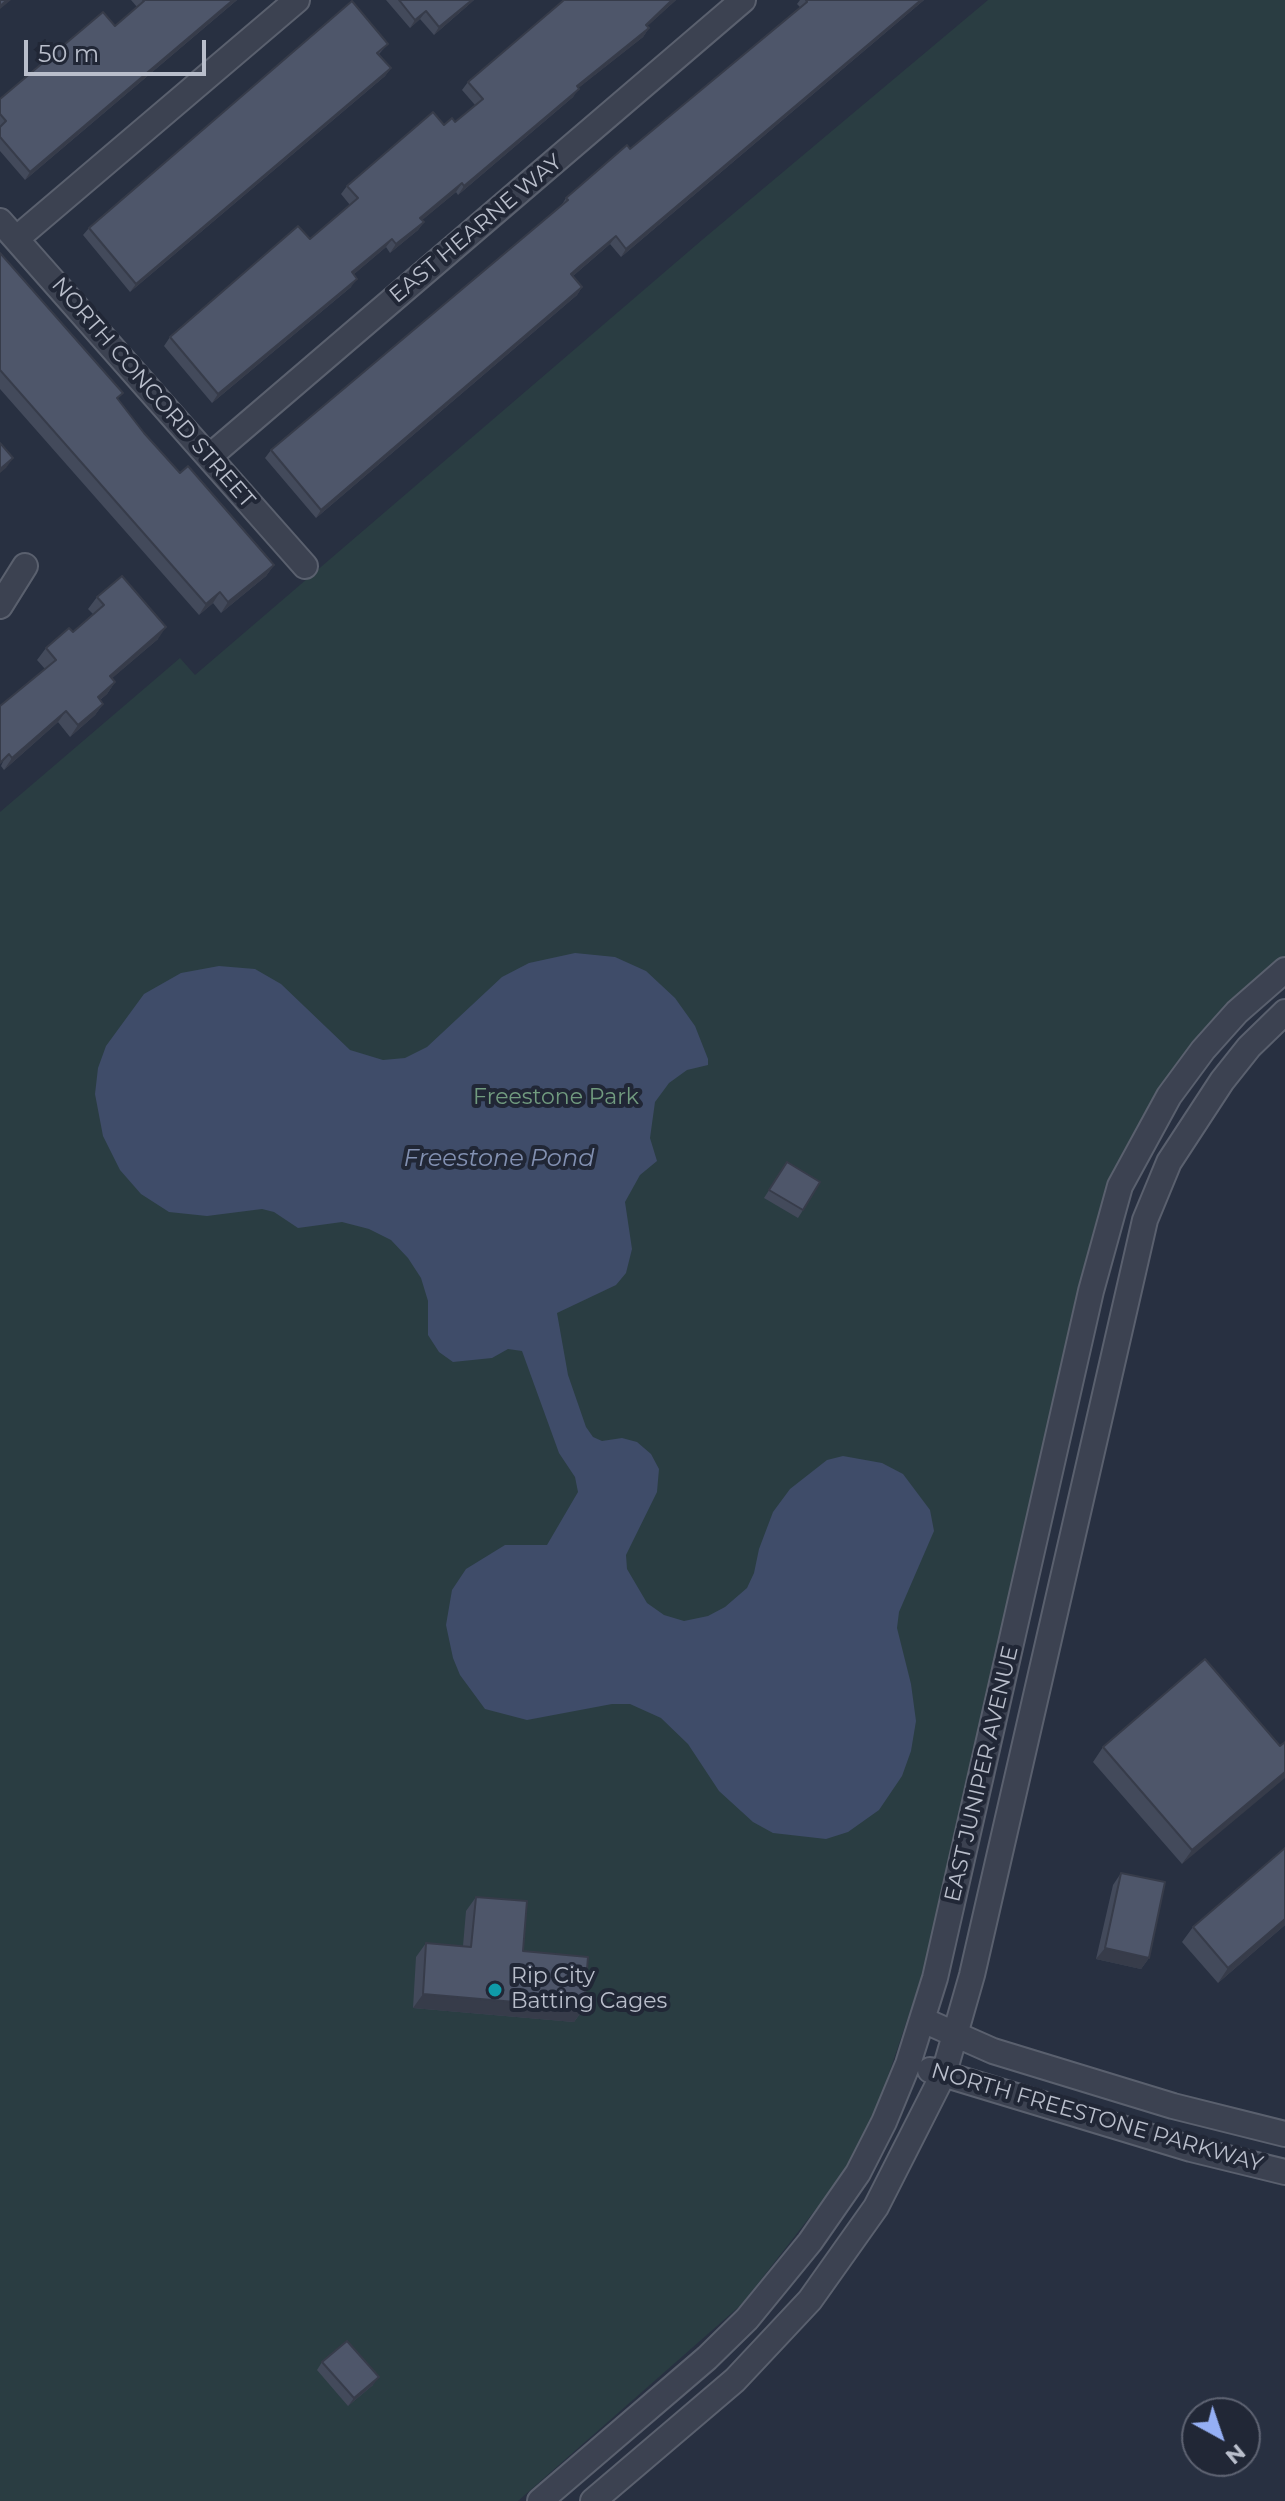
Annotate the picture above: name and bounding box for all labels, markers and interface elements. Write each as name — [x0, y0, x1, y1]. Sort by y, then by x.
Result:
scale bar — [28, 24, 210, 74]
text: 50 m — [38, 39, 99, 68]
street label: EAST HEARNE WAY — [384, 149, 568, 309]
street label: NORTH CONCORD STREET — [46, 272, 260, 514]
park label: Freestone Park — [473, 1085, 639, 1111]
water label: Freestone Pond — [404, 1145, 594, 1173]
street label: EAST JUNIPER AVENUE — [940, 1643, 1024, 1905]
place label: Rip City Batting Cages — [511, 1964, 667, 2016]
marker: Rip City Batting Cages — [486, 1981, 504, 1999]
street label: NORTH FREESTONE PARKWAY — [928, 2058, 1266, 2178]
north arrow — [1181, 2397, 1261, 2477]
text: N — [1220, 2438, 1251, 2470]

